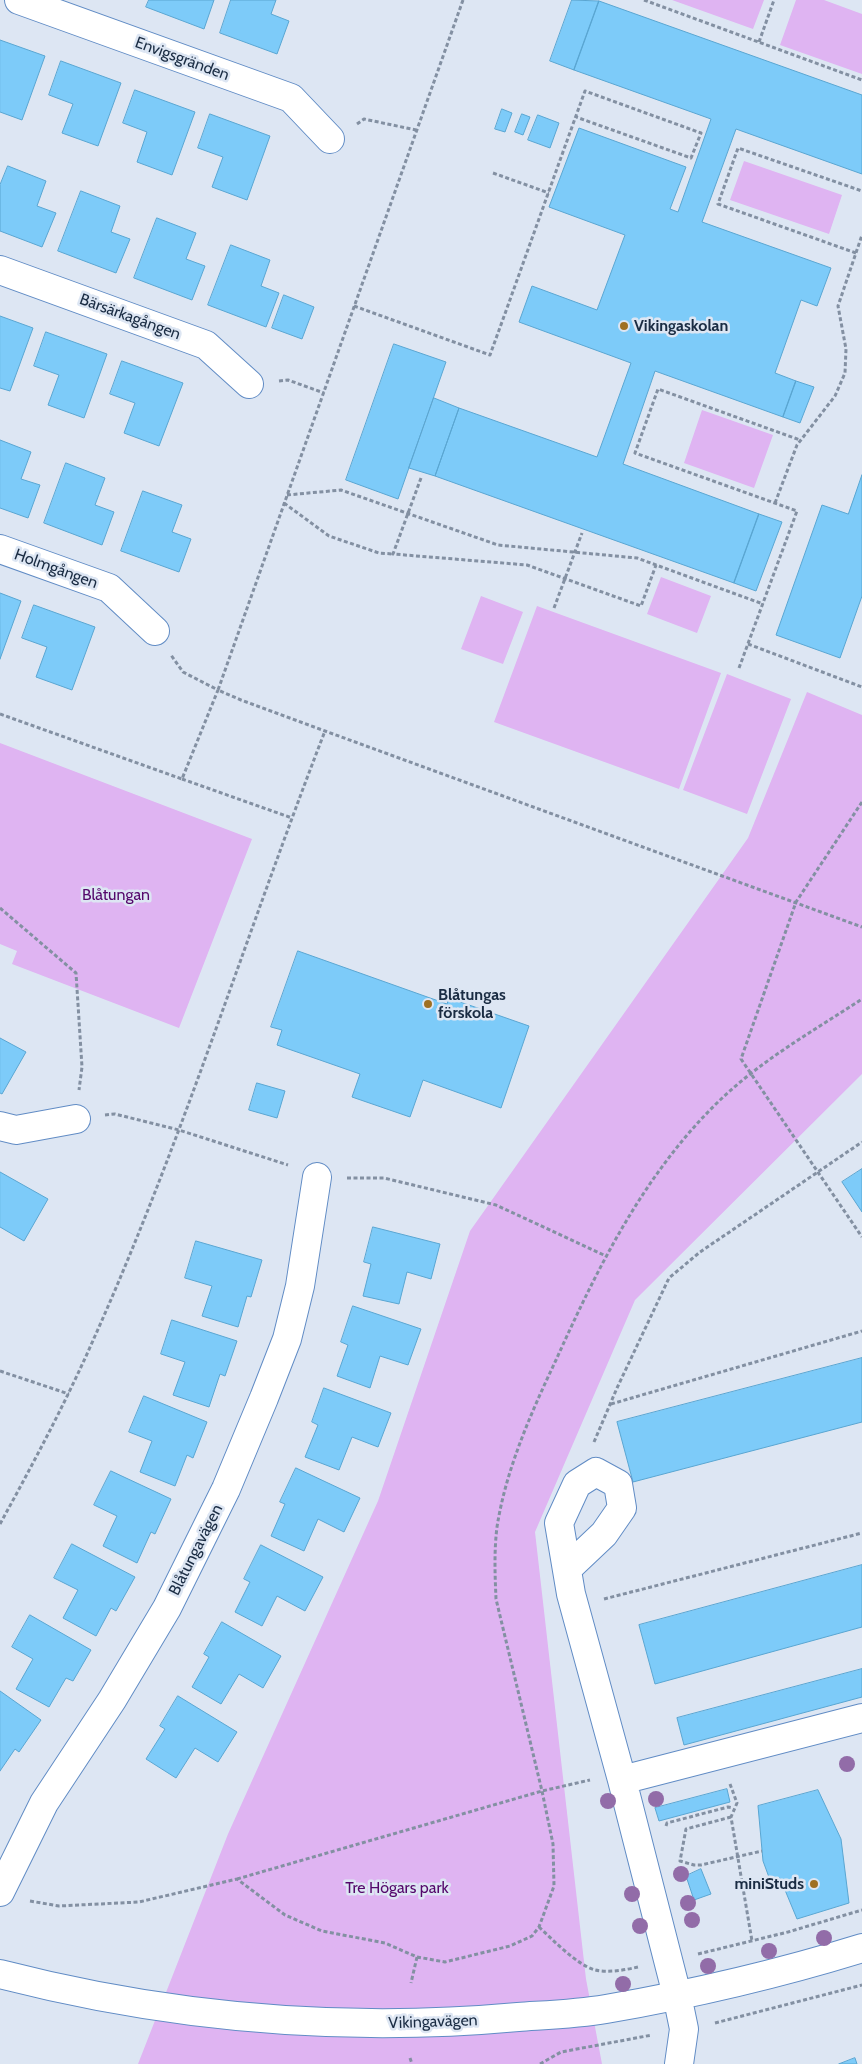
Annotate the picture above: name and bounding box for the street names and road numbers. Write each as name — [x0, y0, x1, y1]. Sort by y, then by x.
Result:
street label: Envigsgränden — [132, 33, 232, 85]
street label: Bärsärkagången — [77, 290, 183, 344]
street label: Holmgången — [12, 545, 100, 593]
street label: Blåtungavägen — [165, 1501, 227, 1599]
street label: Vikingavägen — [388, 2011, 478, 2033]

